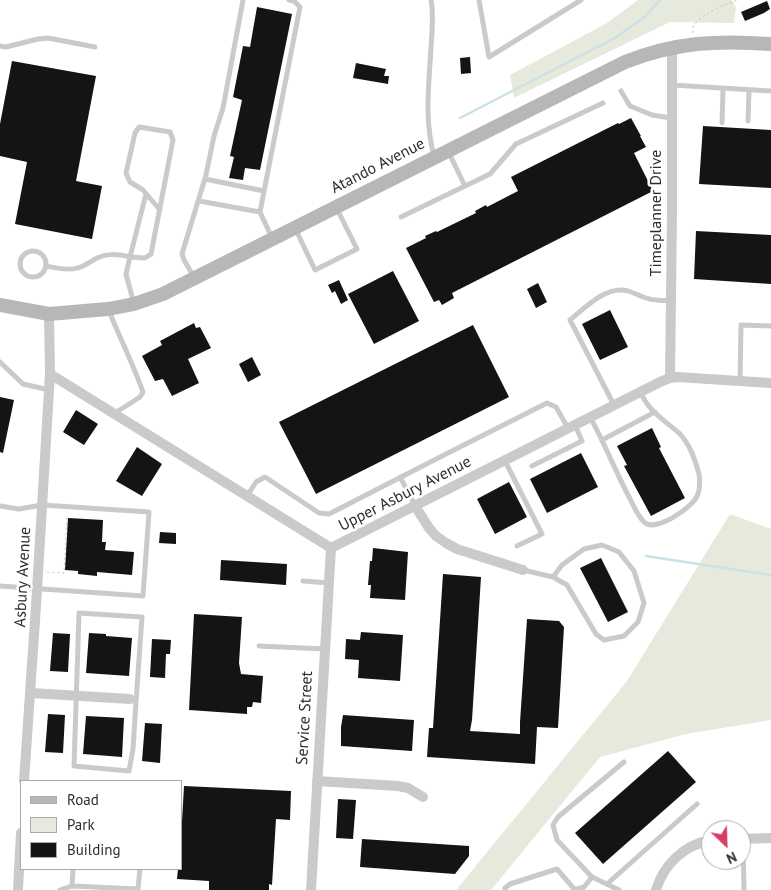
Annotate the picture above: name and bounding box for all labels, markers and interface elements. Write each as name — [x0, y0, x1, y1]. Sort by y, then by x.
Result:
street label: Atando Avenue — [328, 134, 428, 198]
street label: Timeplanner Drive — [646, 150, 666, 276]
street label: Upper Asbury Avenue — [336, 452, 474, 536]
street label: Asbury Avenue — [11, 526, 35, 628]
street label: Service Street — [293, 670, 317, 766]
legend — [20, 780, 182, 870]
text: Road — [67, 790, 99, 809]
text: Park — [67, 815, 95, 834]
north arrow — [701, 820, 751, 870]
text: Building — [67, 840, 121, 859]
text: N — [724, 848, 740, 868]

